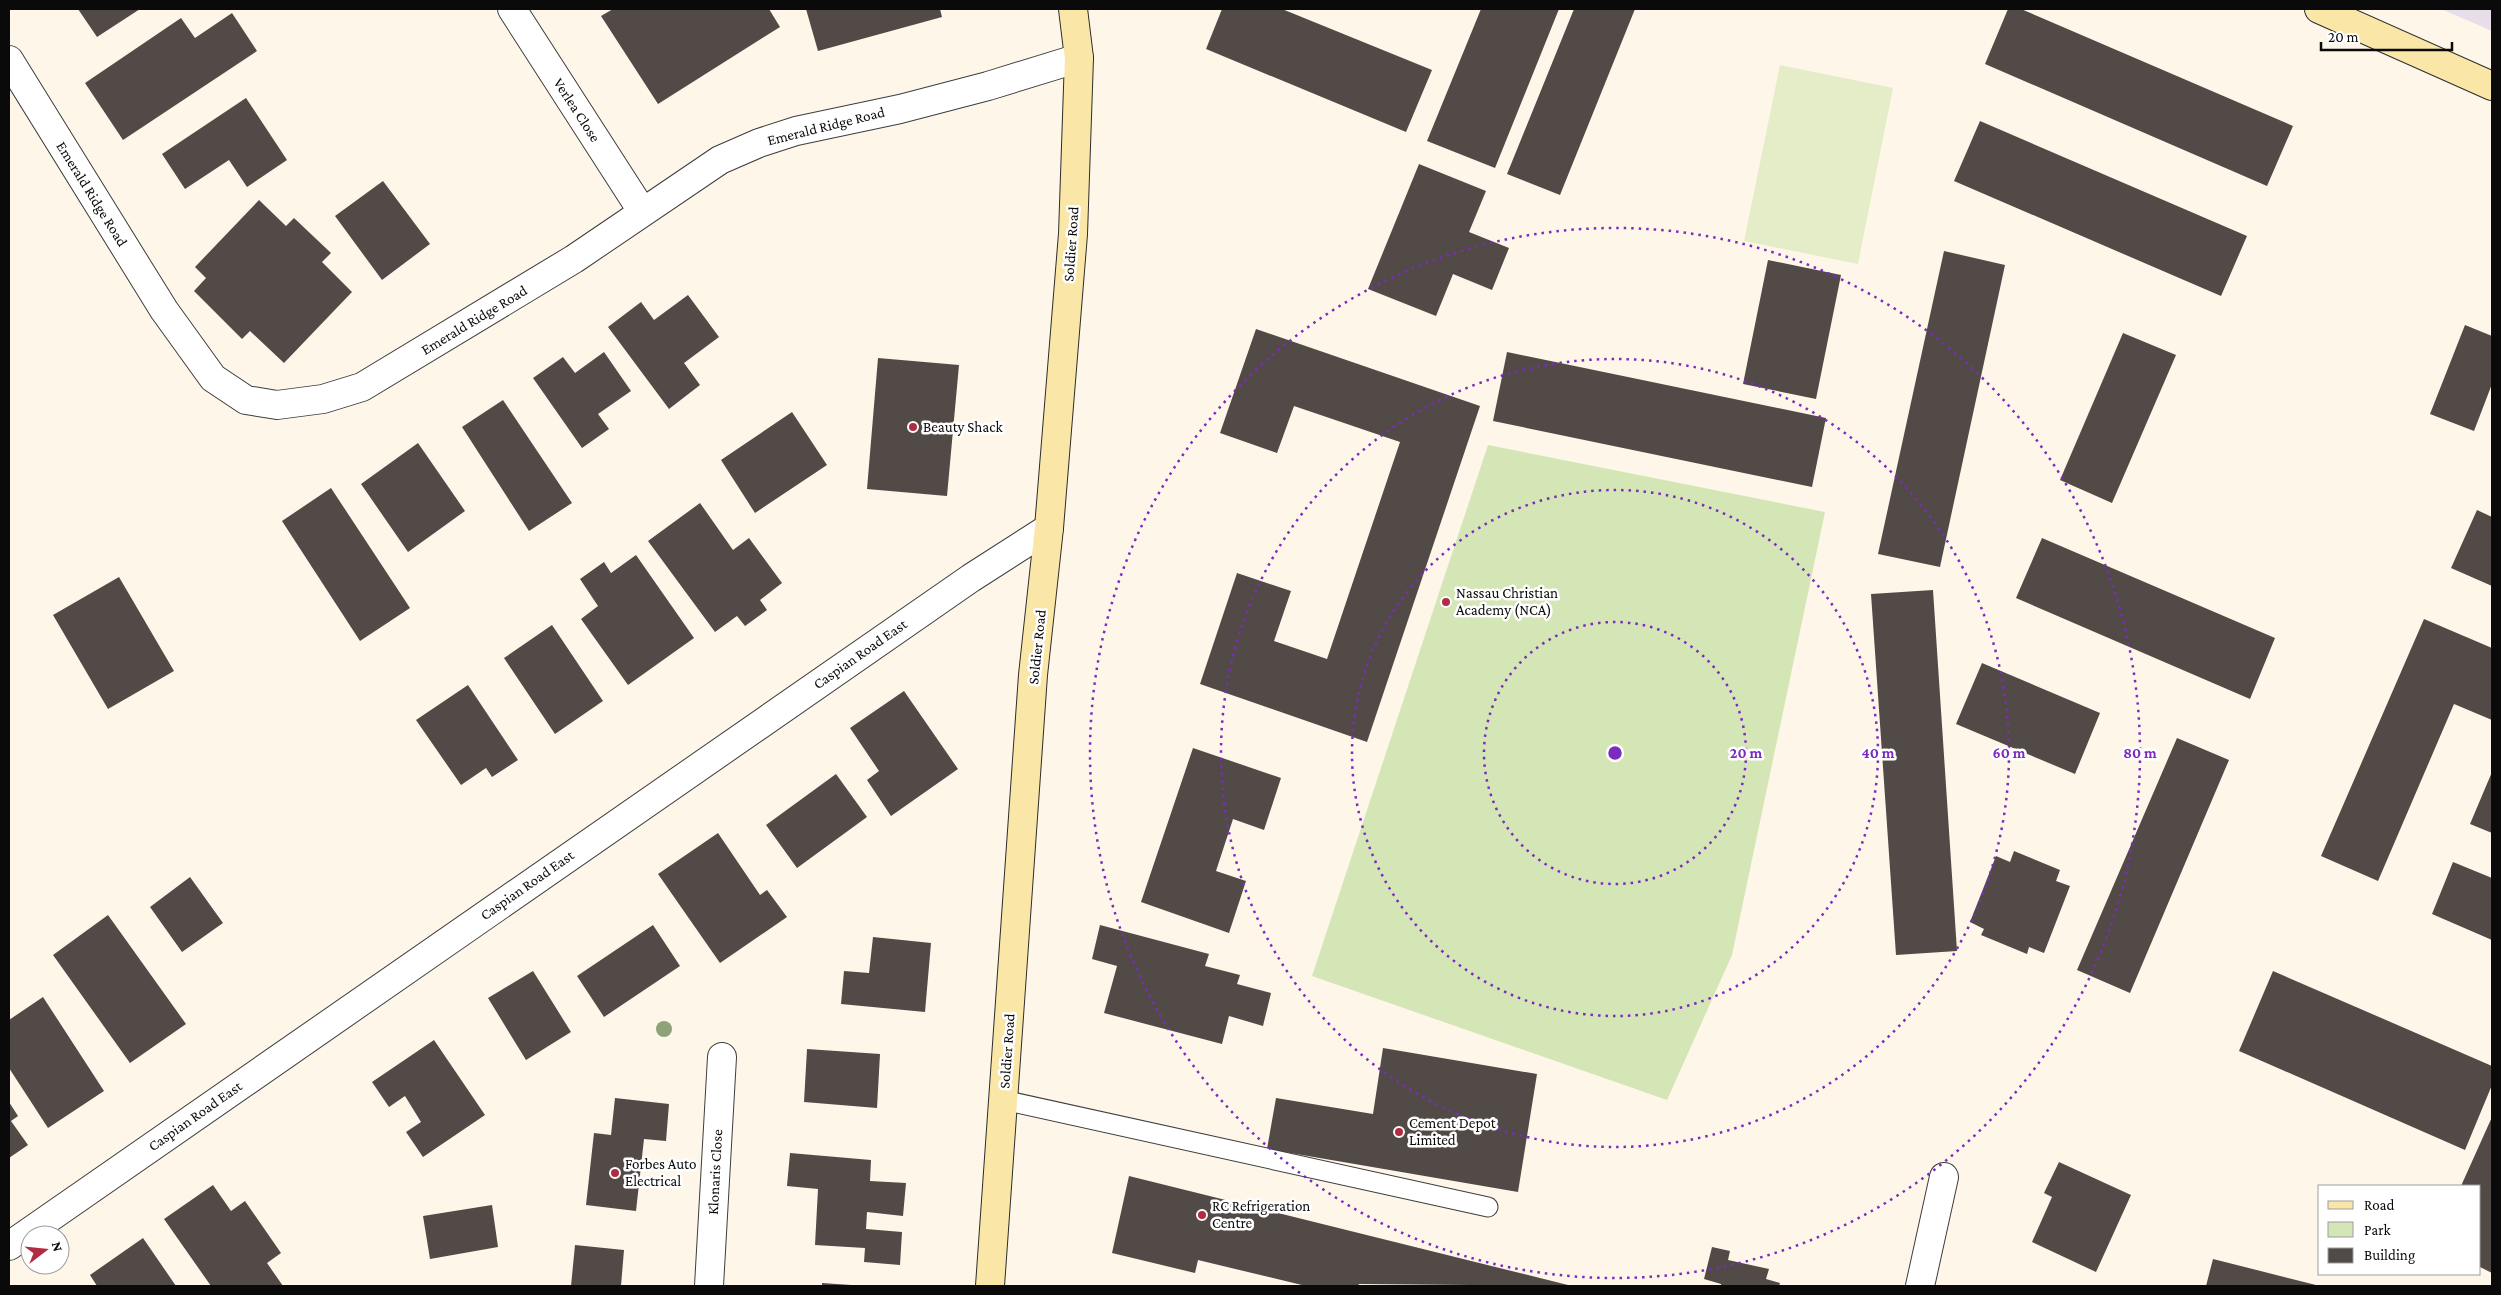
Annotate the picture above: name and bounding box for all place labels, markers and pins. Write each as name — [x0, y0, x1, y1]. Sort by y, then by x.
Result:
place label: Beauty Shack — [923, 419, 1003, 436]
marker: Beauty Shack — [907, 421, 919, 433]
place label: Nassau Christian Academy (NCA) — [1456, 585, 1558, 619]
marker: Nassau Christian Academy (NCA) — [1440, 596, 1452, 608]
centre of rings — [1606, 744, 1624, 762]
place label: Cement Depot Limited — [1409, 1115, 1497, 1148]
marker: Cement Depot Limited — [1393, 1126, 1405, 1138]
place label: Forbes Auto Electrical — [625, 1156, 696, 1189]
marker: Forbes Auto Electrical — [609, 1167, 621, 1179]
place label: RC Refrigeration Centre — [1212, 1198, 1310, 1231]
marker: RC Refrigeration Centre — [1196, 1209, 1208, 1221]

